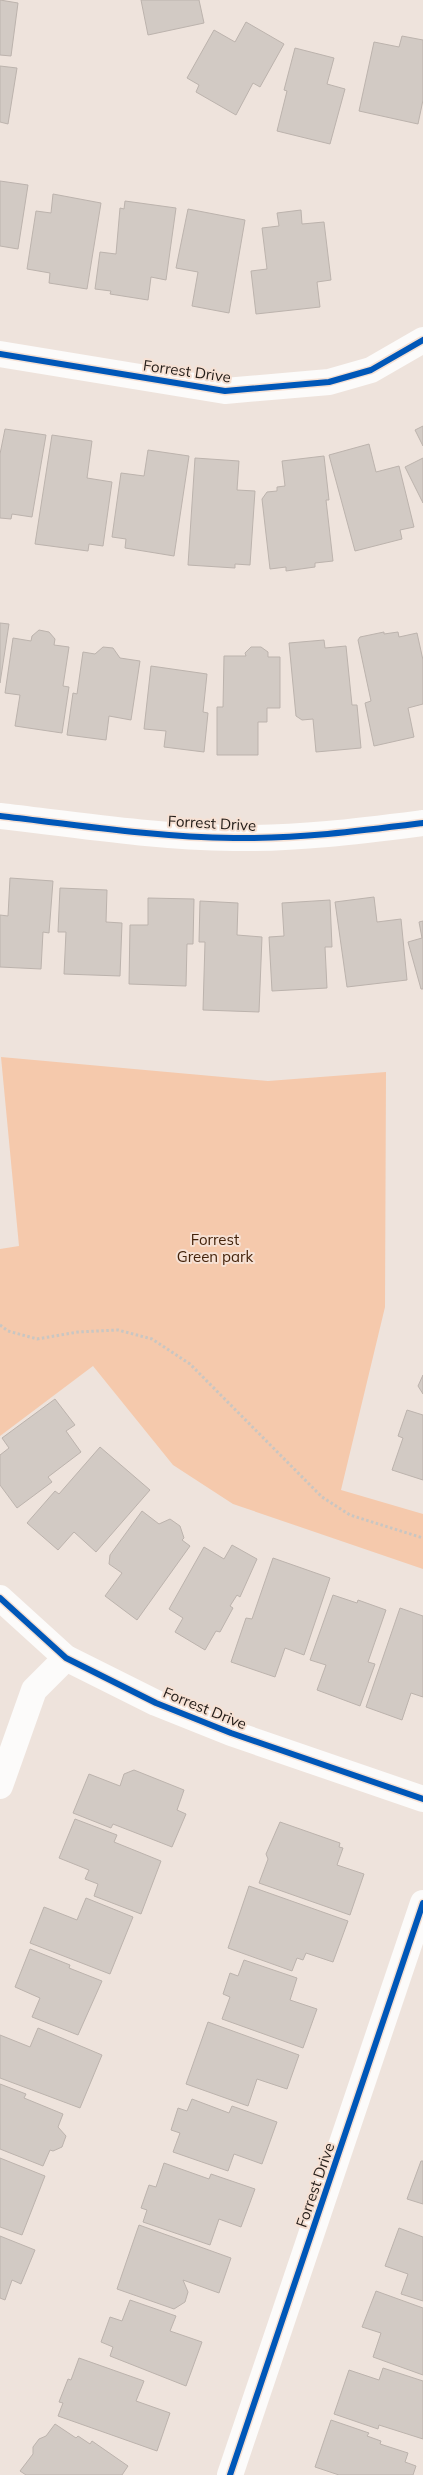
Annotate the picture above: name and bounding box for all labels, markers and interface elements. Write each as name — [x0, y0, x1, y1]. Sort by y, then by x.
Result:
street label: Forrest Drive — [142, 355, 232, 387]
street label: Forrest Drive — [167, 811, 257, 835]
park label: Forrest Green park — [177, 1230, 254, 1266]
street label: Forrest Drive — [160, 1683, 250, 1733]
street label: Forrest Drive — [292, 2140, 338, 2230]

